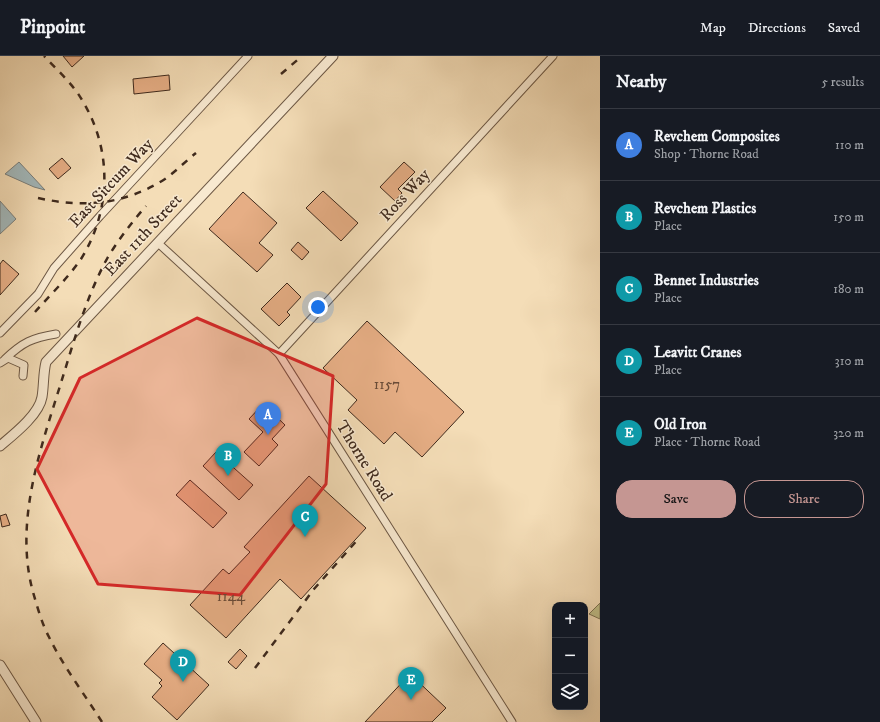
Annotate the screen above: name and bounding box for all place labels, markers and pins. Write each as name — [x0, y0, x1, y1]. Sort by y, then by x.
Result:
pin: A — [255, 402, 281, 435]
pin: B — [215, 443, 241, 476]
pin: C — [292, 504, 318, 537]
pin: D — [170, 649, 196, 682]
pin: E — [398, 667, 424, 700]

